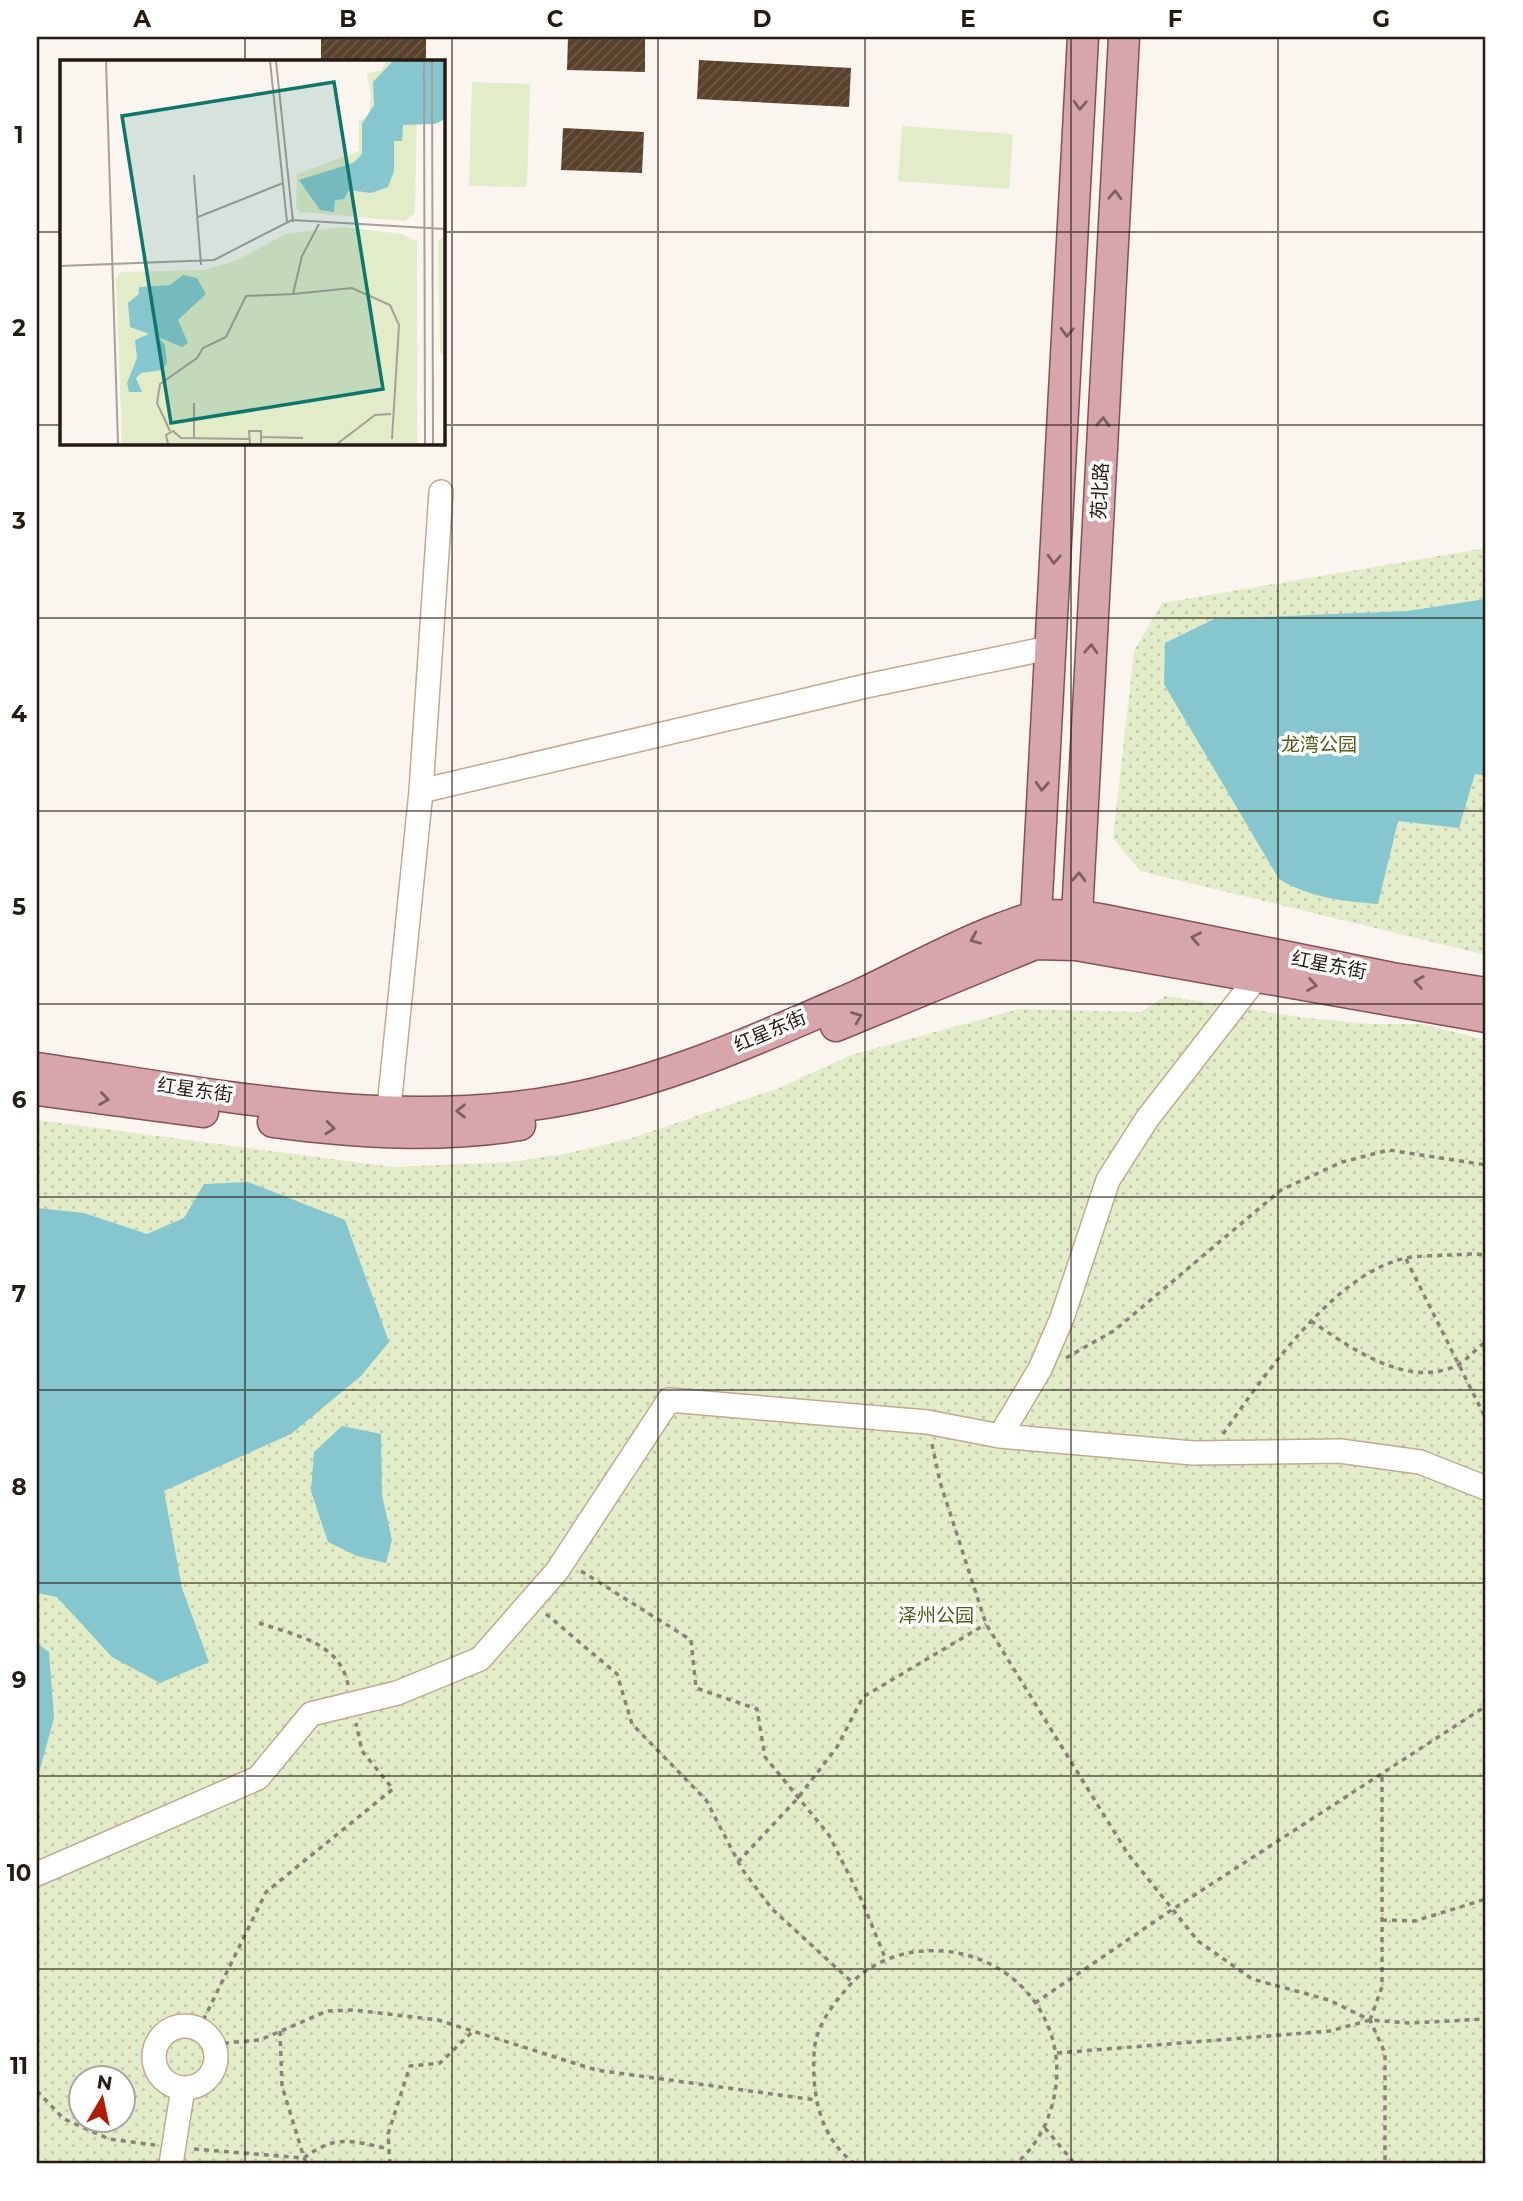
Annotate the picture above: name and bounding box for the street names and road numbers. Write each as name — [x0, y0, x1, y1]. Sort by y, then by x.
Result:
street label: 苑北路 — [1087, 462, 1113, 520]
street label: 红星东街 — [1289, 946, 1369, 984]
street label: 红星东街 — [731, 1006, 809, 1056]
street label: 红星东街 — [156, 1073, 234, 1107]

